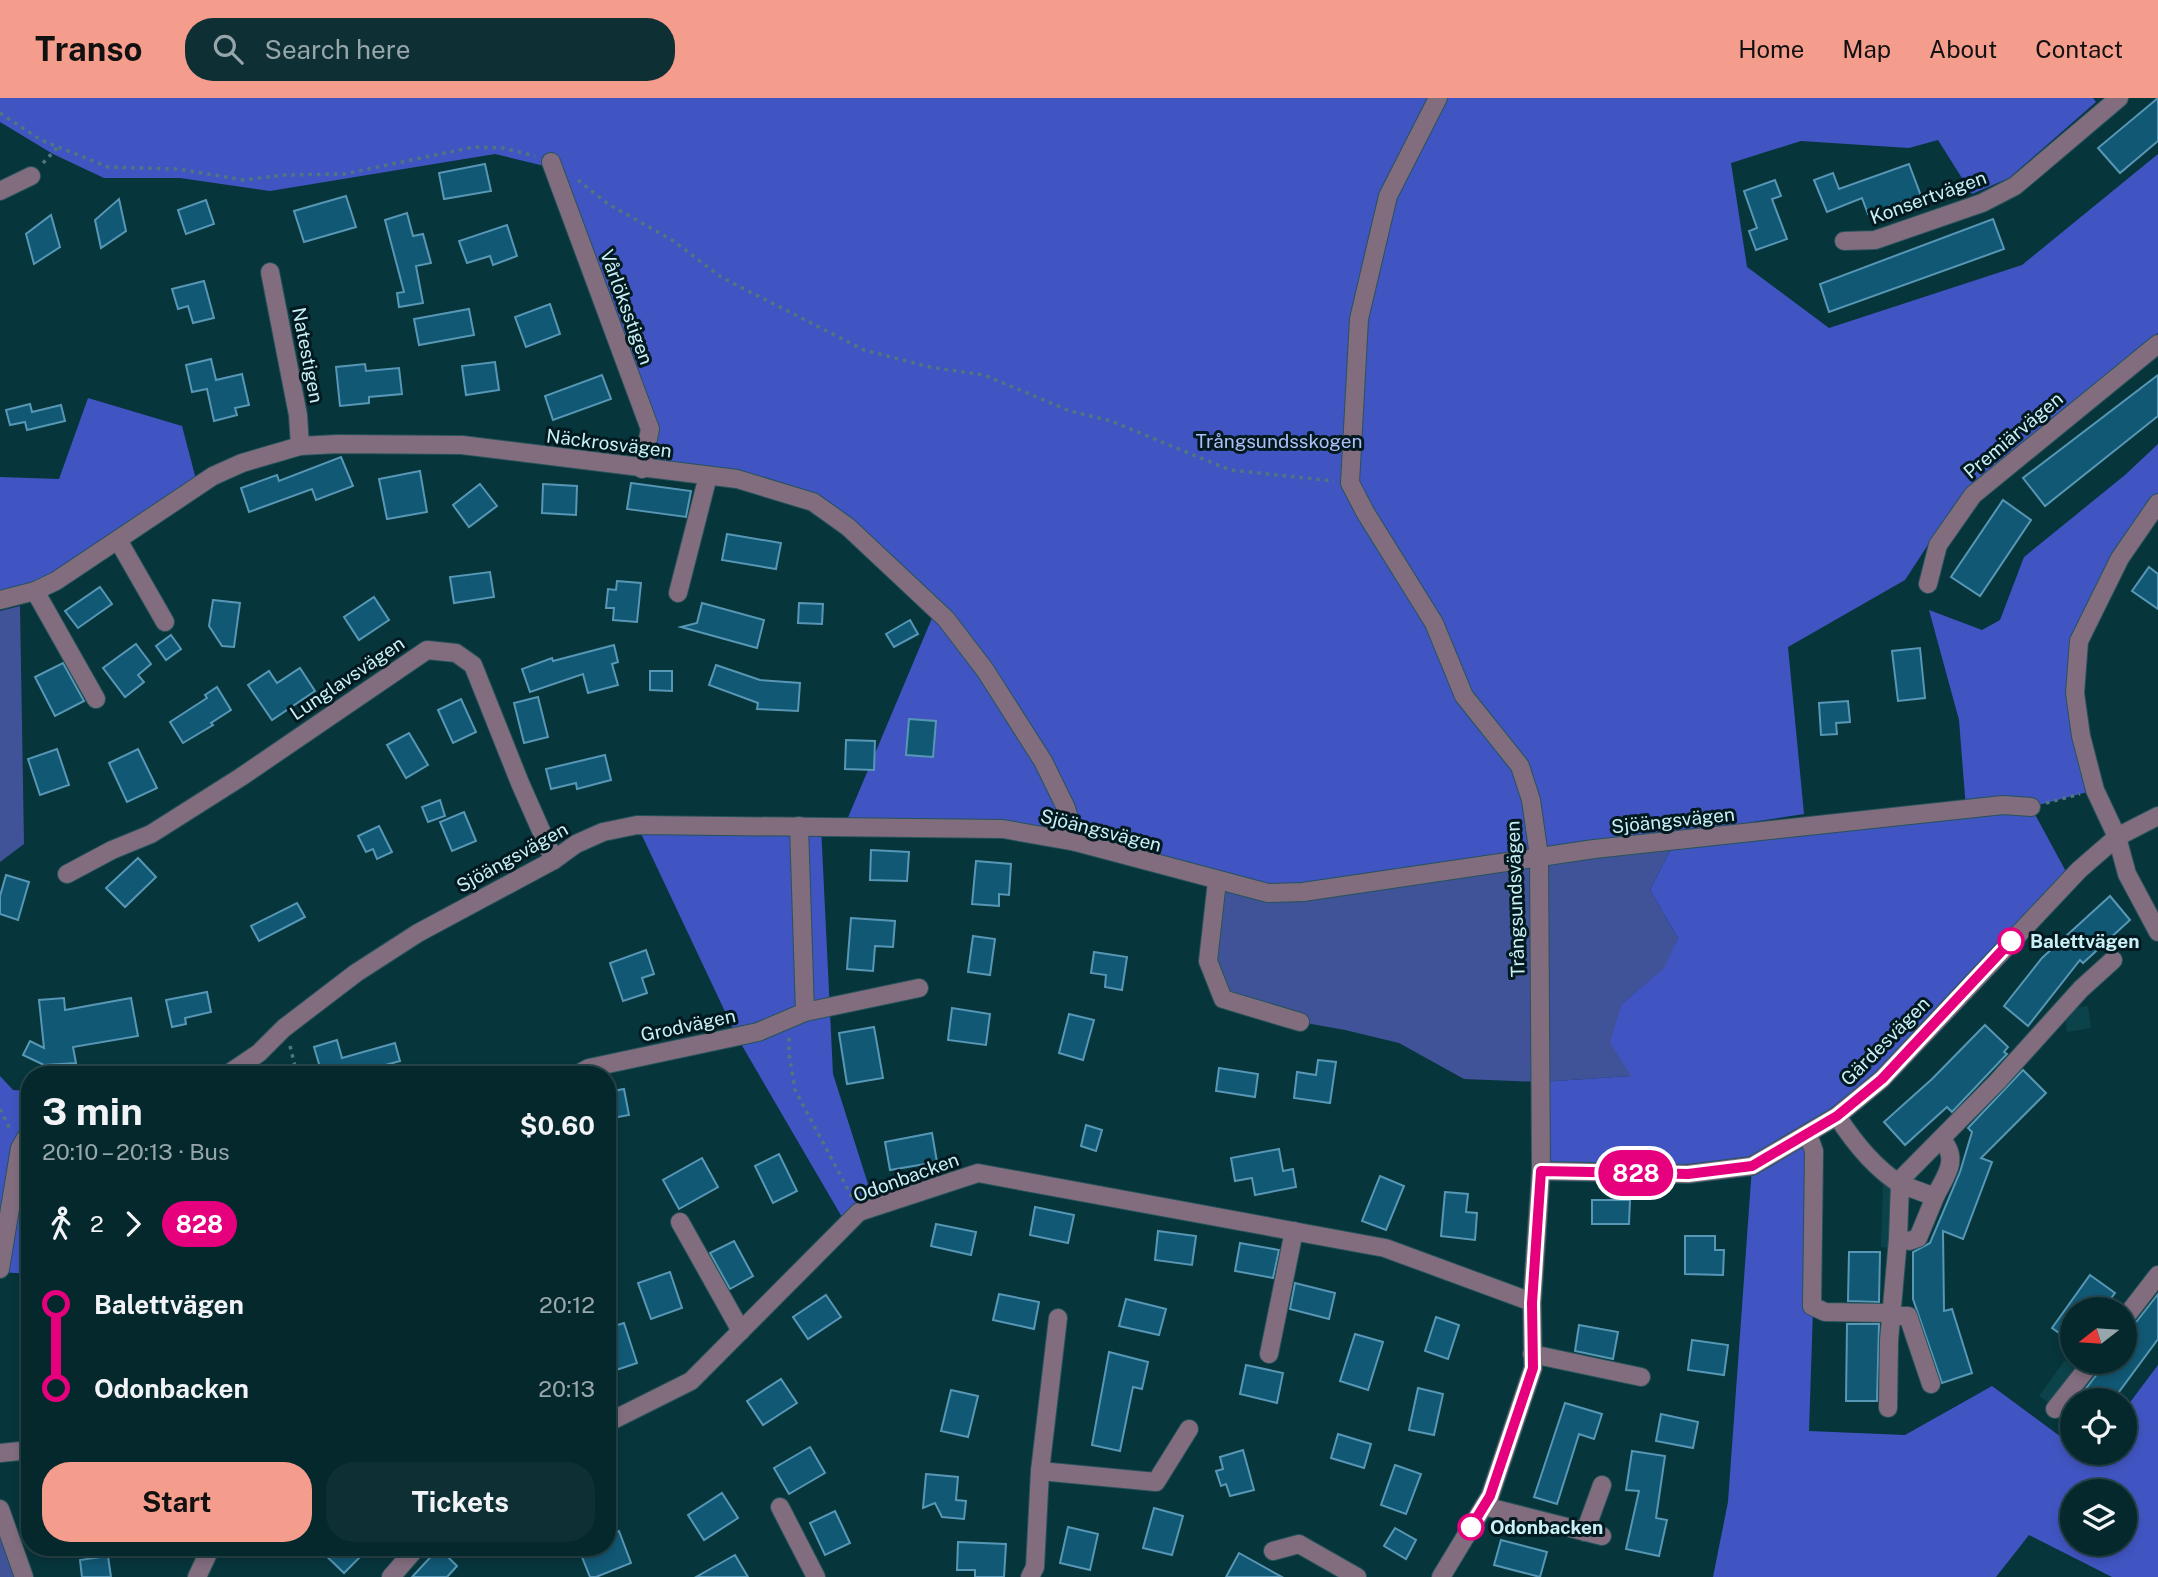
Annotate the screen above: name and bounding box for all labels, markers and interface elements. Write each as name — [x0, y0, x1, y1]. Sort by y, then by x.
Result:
search box — [185, 18, 675, 81]
text: Transo — [35, 30, 143, 68]
icon: search — [209, 30, 247, 68]
text: Search here — [265, 34, 411, 65]
text: Home — [1738, 35, 1804, 63]
text: Map — [1842, 35, 1891, 63]
text: About — [1929, 35, 1997, 63]
text: Contact — [2035, 35, 2123, 63]
street label: Konsertvägen — [1867, 166, 1989, 228]
street label: Vårlöksstigen — [596, 247, 658, 367]
street label: Natestigen — [288, 305, 328, 405]
street label: Premiärvägen — [1959, 387, 2067, 483]
street label: Näckrosvägen — [545, 424, 673, 462]
park label: Trångsundsskogen — [1195, 430, 1363, 452]
street label: Lunglavsvägen — [286, 632, 408, 724]
street label: Sjöängsvägen — [1610, 803, 1736, 837]
street label: Sjöängsvägen — [1038, 804, 1164, 856]
street label: Sjöängsvägen — [452, 817, 572, 897]
street label: Trångsundsvägen — [1501, 820, 1529, 978]
marker: Balettvägen — [1998, 928, 2024, 954]
place label: Balettvägen — [2030, 930, 2139, 952]
street label: Gärdesvägen — [1836, 992, 1934, 1090]
street label: Grodvägen — [639, 1004, 737, 1046]
text: 3 min — [42, 1089, 143, 1134]
text: $0.60 — [520, 1110, 595, 1141]
text: 20:10 – 20:13 · Bus — [42, 1138, 230, 1165]
street label: Odonbacken — [850, 1148, 962, 1206]
line badge: 828 — [1596, 1150, 1676, 1196]
text: 828 — [1612, 1159, 1660, 1187]
icon: walk — [42, 1205, 80, 1243]
icon: forward — [114, 1205, 152, 1243]
text: 2 — [90, 1210, 104, 1237]
text: 828 — [176, 1210, 223, 1238]
text: Balettvägen — [94, 1289, 244, 1320]
text: 20:12 — [539, 1291, 595, 1318]
north arrow — [2060, 1297, 2137, 1374]
map controls — [2060, 1297, 2137, 1556]
text: Odonbacken — [94, 1373, 249, 1404]
text: 20:13 — [538, 1375, 595, 1402]
button: locate — [2060, 1388, 2137, 1465]
button: Start — [42, 1462, 312, 1542]
button: Tickets — [326, 1462, 595, 1542]
button: layers — [2060, 1479, 2137, 1556]
marker: Odonbacken — [1458, 1514, 1484, 1540]
place label: Odonbacken — [1490, 1516, 1603, 1538]

